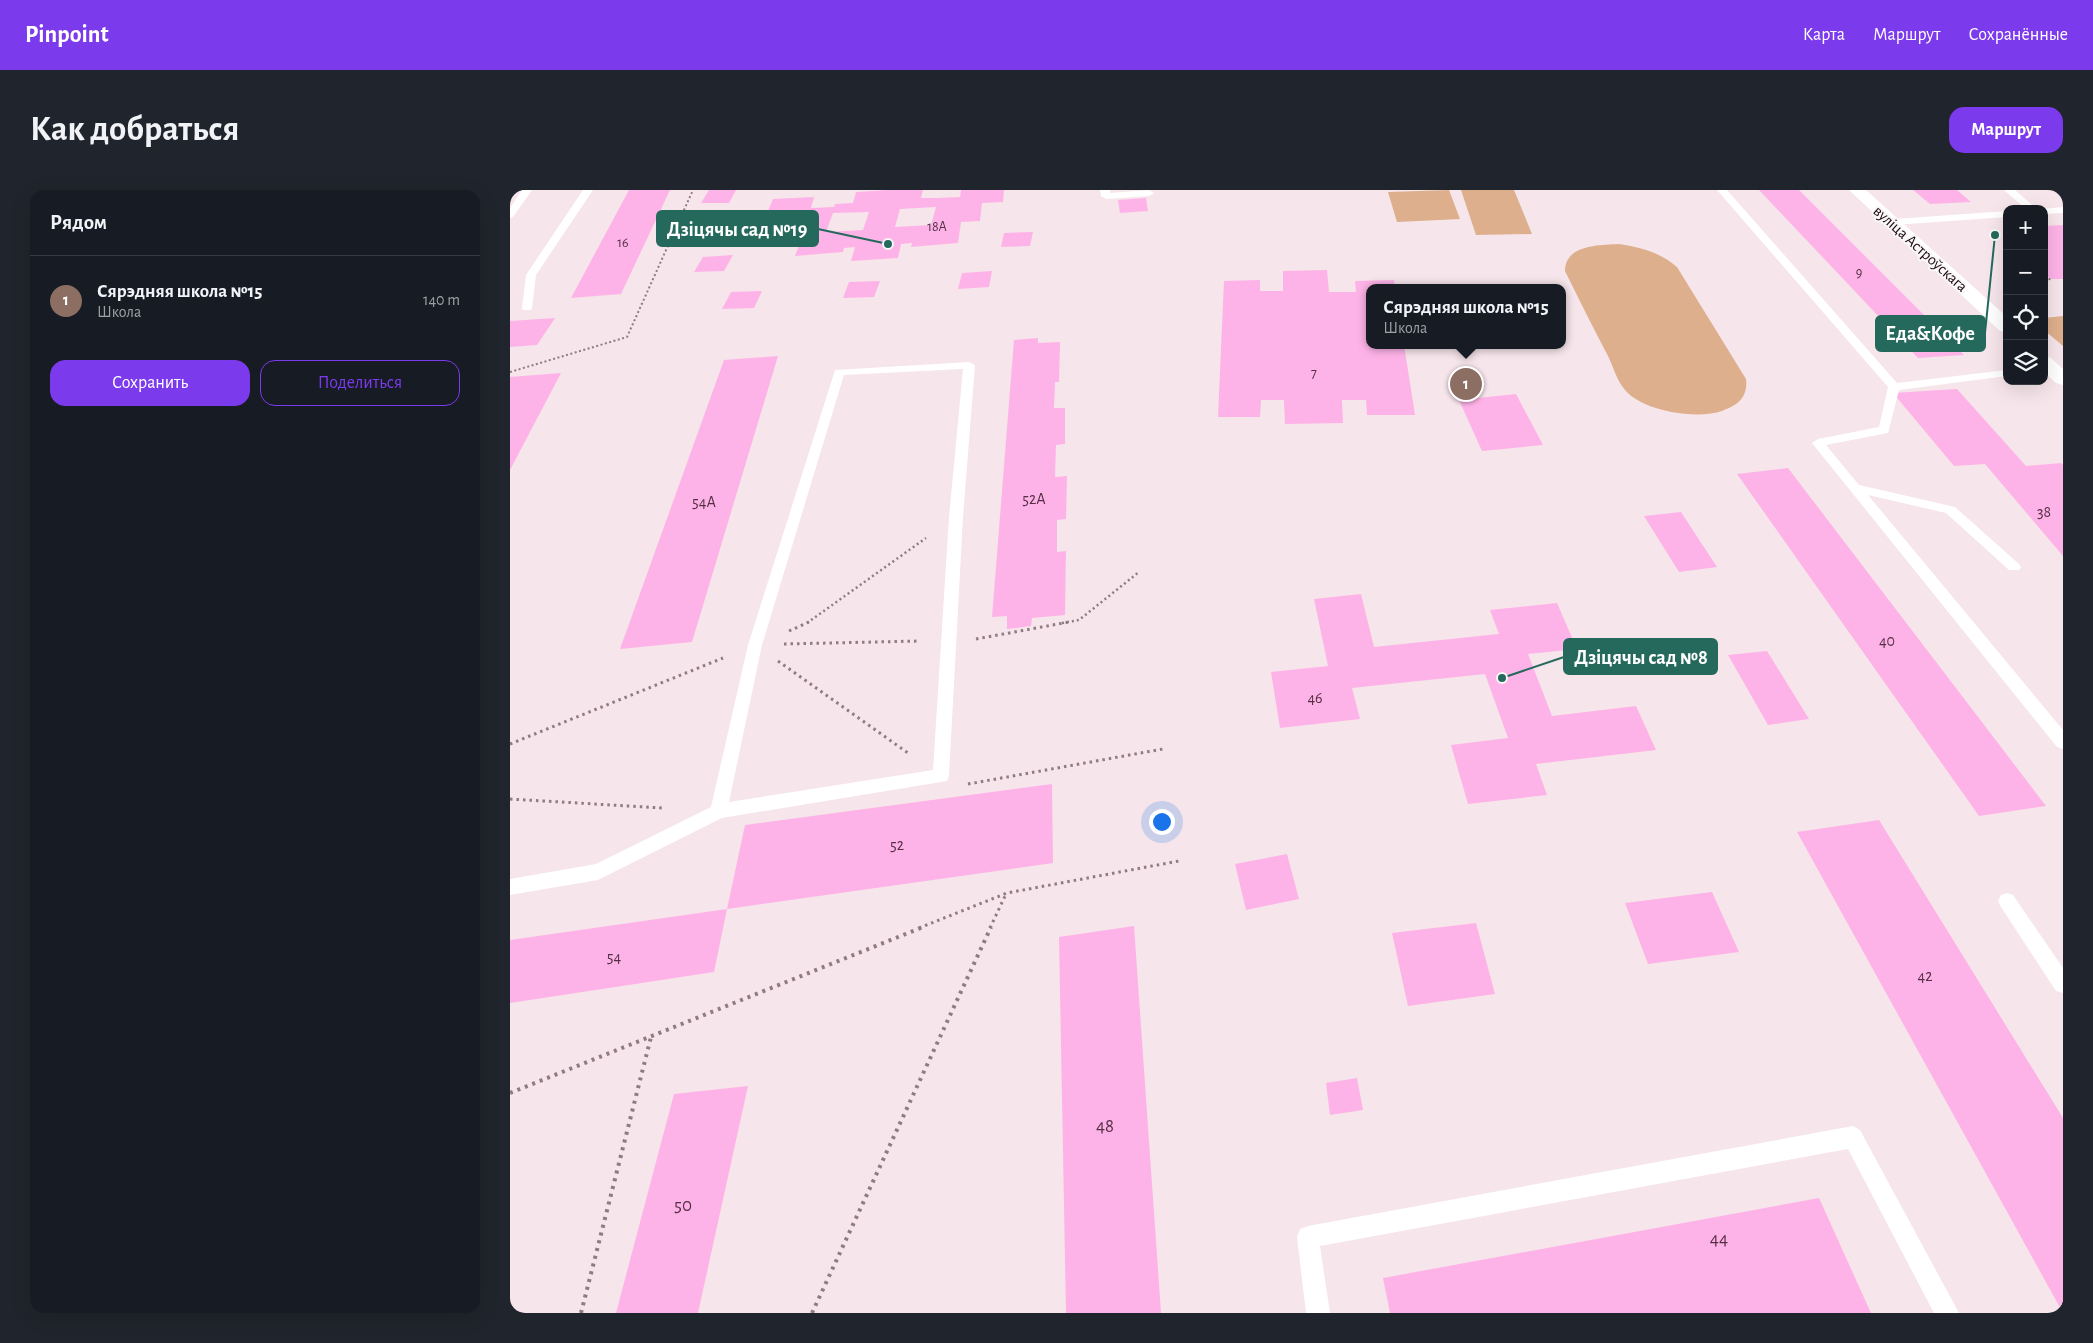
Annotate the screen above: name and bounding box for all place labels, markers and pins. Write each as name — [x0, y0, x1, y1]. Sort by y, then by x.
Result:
callout: Дзіцячы сад №19 — [657, 211, 818, 246]
callout: Еда&Кофе — [1876, 316, 1985, 351]
pin: 1 — [1450, 365, 1482, 403]
callout: Дзіцячы сад №8 — [1564, 639, 1717, 674]

